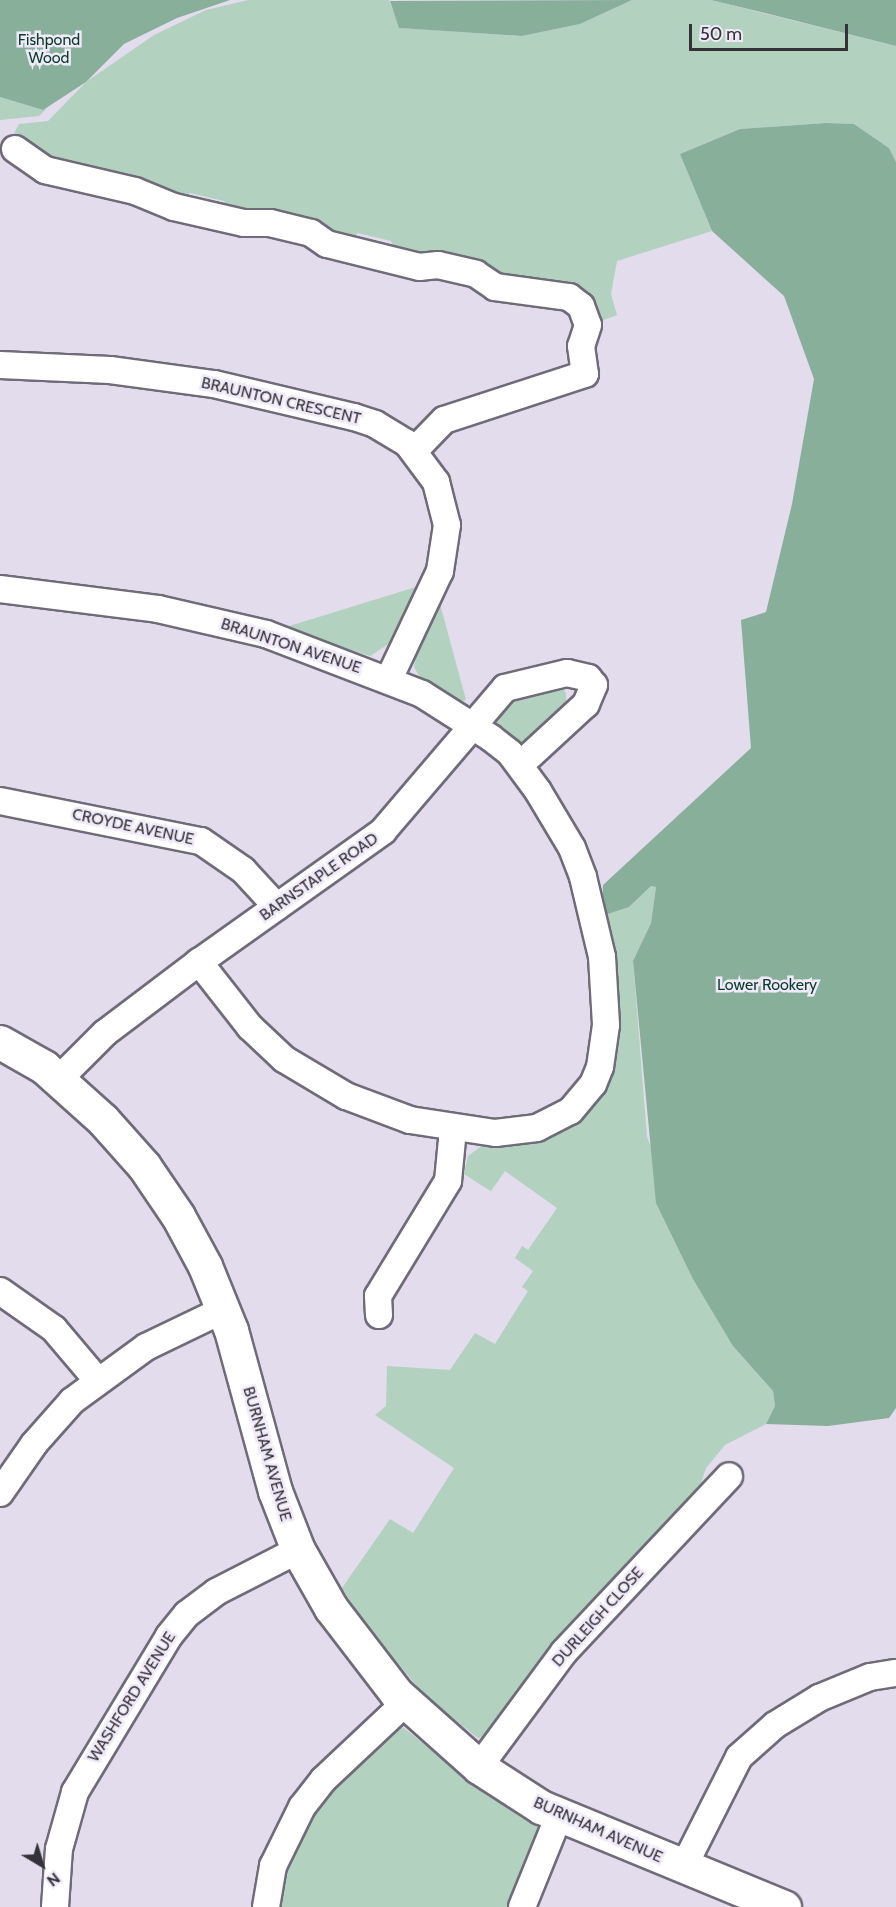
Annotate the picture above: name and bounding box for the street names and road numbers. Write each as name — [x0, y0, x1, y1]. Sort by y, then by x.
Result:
street label: BRAUNTON CRESCENT — [199, 373, 363, 429]
street label: BRAUNTON AVENUE — [218, 614, 364, 678]
street label: CROYDE AVENUE — [70, 805, 196, 849]
street label: BARNSTAPLE ROAD — [256, 829, 382, 925]
street label: BURNHAM AVENUE — [239, 1384, 295, 1524]
street label: DURLEIGH CLOSE — [548, 1563, 648, 1671]
street label: WASHFORD AVENUE — [84, 1628, 180, 1766]
street label: BURNHAM AVENUE — [531, 1793, 665, 1867]

